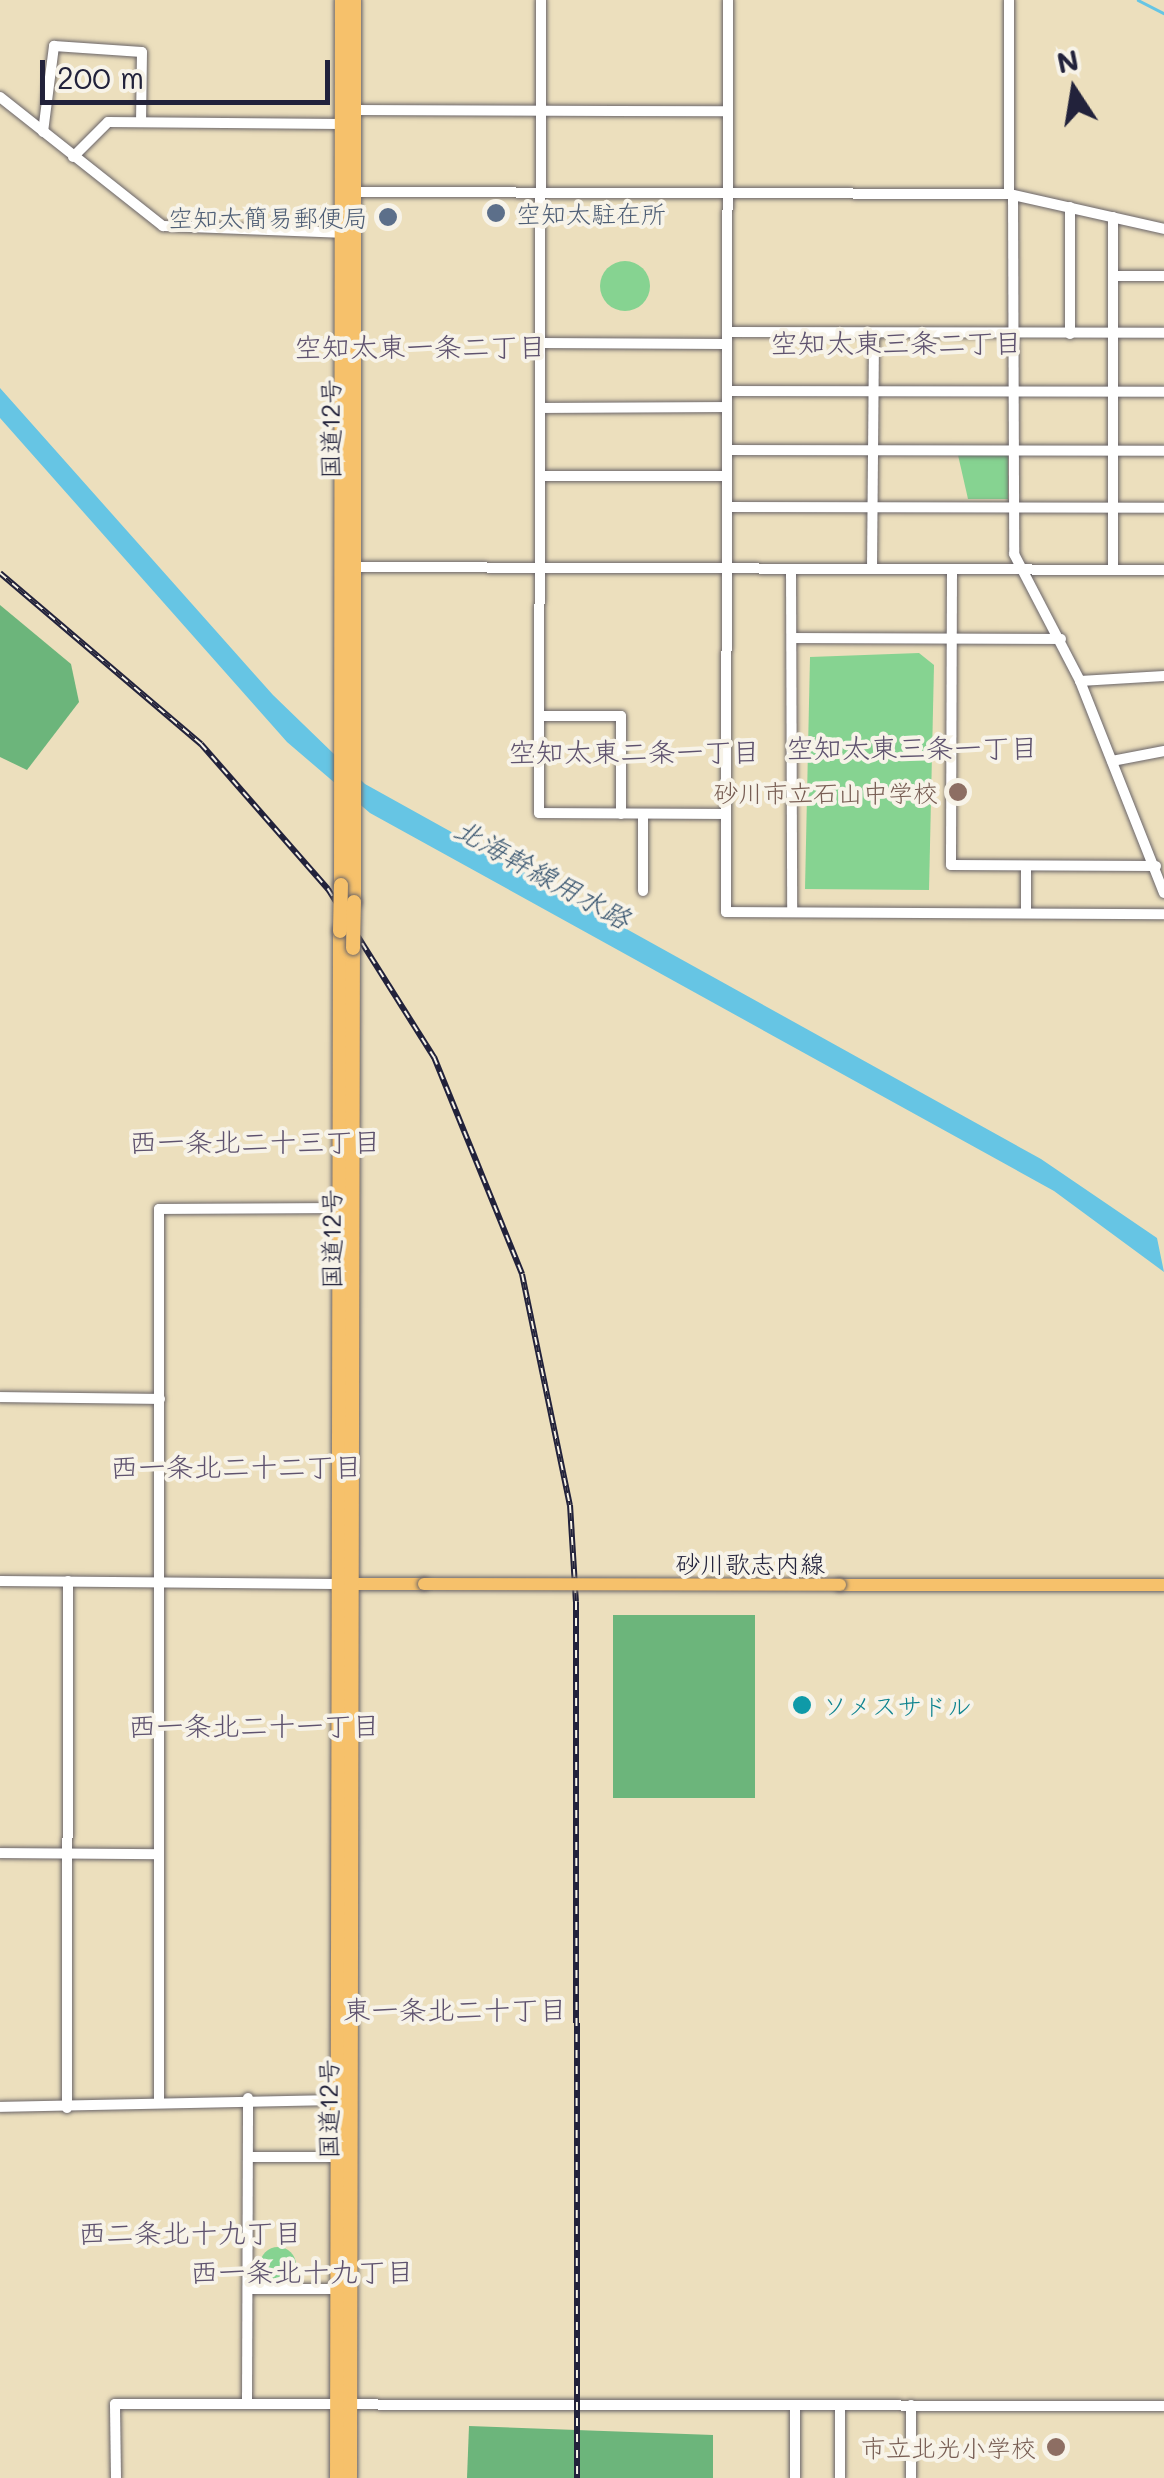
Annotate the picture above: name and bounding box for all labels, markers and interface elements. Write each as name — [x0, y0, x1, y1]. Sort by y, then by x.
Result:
scale bar — [45, 40, 335, 102]
north arrow — [1024, 40, 1124, 140]
text: N — [1054, 41, 1082, 80]
text: 200 m — [57, 57, 144, 97]
place label: 空知太駐在所 — [516, 198, 666, 228]
place label: 空知太簡易郵便局 — [168, 202, 368, 232]
marker: 空知太駐在所 — [485, 202, 507, 224]
marker: 空知太簡易郵便局 — [377, 206, 399, 228]
district label: 空知太東三条二丁目 — [770, 325, 1022, 359]
district label: 空知太東一条二丁目 — [294, 329, 546, 363]
street label: 国道12号 — [315, 379, 345, 479]
district label: 空知太東三条一丁目 — [786, 730, 1038, 764]
district label: 空知太東二条一丁目 — [508, 734, 760, 768]
place label: 砂川市立石山中学校 — [713, 777, 938, 807]
marker: 砂川市立石山中学校 — [947, 781, 969, 803]
water label: 北海幹線用水路 — [449, 811, 637, 935]
district label: 西一条北二十三丁目 — [129, 1124, 381, 1158]
street label: 国道12号 — [316, 1189, 346, 1289]
district label: 西一条北二十二丁目 — [110, 1449, 362, 1483]
street label: 砂川歌志内線 — [675, 1548, 825, 1578]
place label: ソメスサドル — [822, 1690, 972, 1720]
marker: ソメスサドル — [791, 1694, 813, 1716]
district label: 西一条北二十一丁目 — [128, 1708, 380, 1742]
district label: 東一条北二十丁目 — [343, 1992, 567, 2026]
street label: 国道12号 — [313, 2059, 343, 2159]
district label: 西二条北十九丁目 — [78, 2215, 302, 2249]
district label: 西一条北十九丁目 — [190, 2254, 414, 2288]
place label: 市立北光小学校 — [861, 2432, 1036, 2462]
marker: 市立北光小学校 — [1045, 2436, 1067, 2458]

